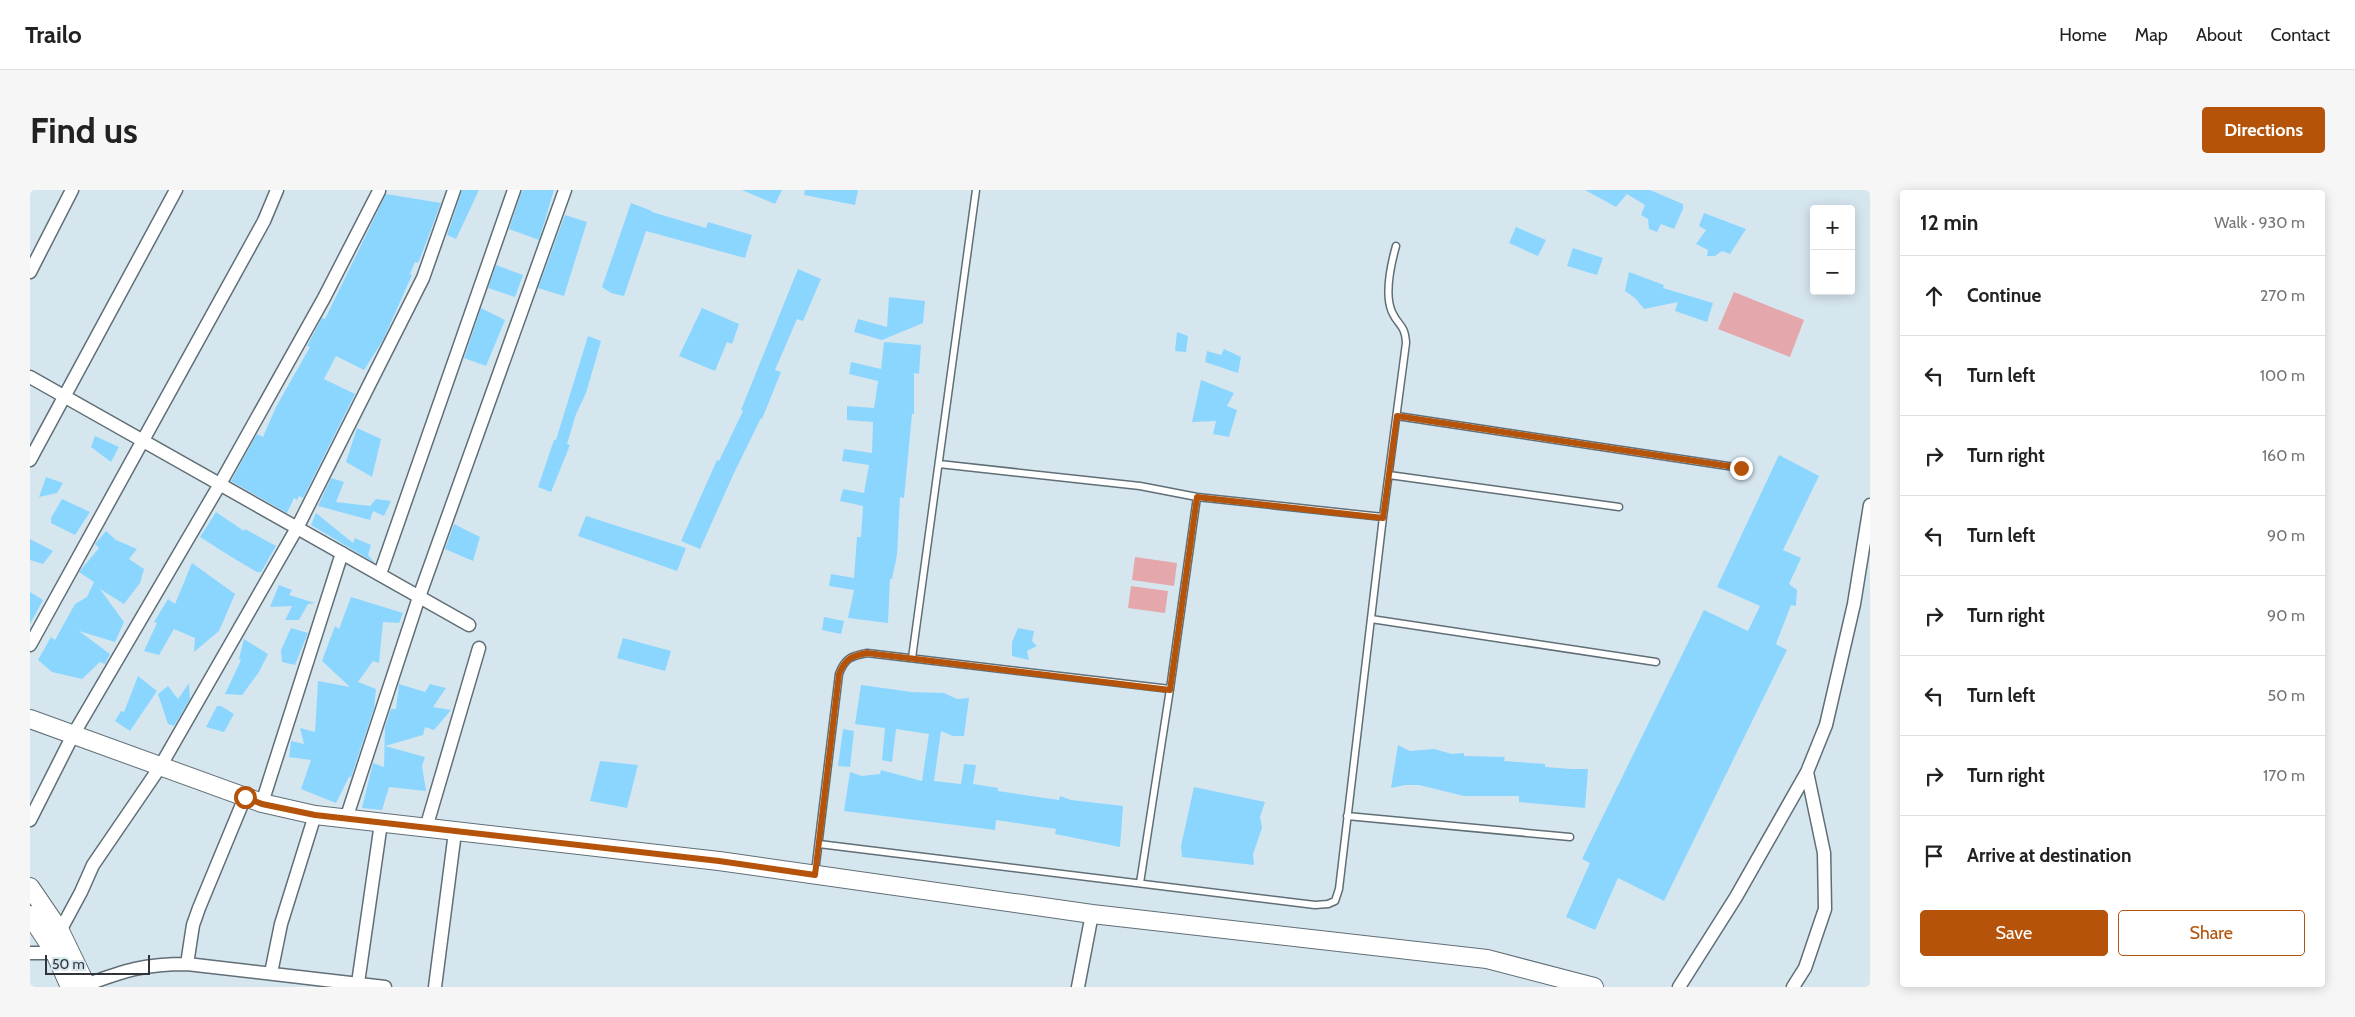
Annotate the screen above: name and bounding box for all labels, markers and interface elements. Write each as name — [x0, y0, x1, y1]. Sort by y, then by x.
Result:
text: Trailo — [25, 20, 82, 49]
text: Home — [2059, 24, 2107, 46]
text: Map — [2135, 24, 2168, 46]
text: About — [2196, 24, 2242, 46]
text: Contact — [2270, 24, 2330, 46]
button: Directions — [2202, 107, 2325, 153]
text: Find us — [30, 109, 138, 152]
map controls — [1810, 205, 1855, 295]
button: + — [1810, 205, 1855, 250]
text: 12 min — [1920, 210, 1978, 235]
text: Walk · 930 m — [2214, 213, 2305, 232]
button: − — [1810, 250, 1855, 295]
icon: ahead — [1920, 282, 1948, 310]
text: Continue — [1967, 284, 2041, 307]
text: 270 m — [2260, 286, 2305, 305]
icon: left — [1920, 362, 1948, 390]
text: Turn left — [1967, 364, 2035, 387]
text: 100 m — [2260, 366, 2305, 385]
icon: right — [1920, 442, 1948, 470]
text: Turn right — [1967, 444, 2045, 467]
text: 160 m — [2262, 446, 2305, 465]
route end — [1730, 457, 1753, 480]
icon: left — [1920, 522, 1948, 550]
text: Turn left — [1967, 524, 2035, 547]
text: 90 m — [2267, 526, 2305, 545]
icon: right — [1920, 602, 1948, 630]
text: Turn right — [1967, 604, 2045, 627]
text: 90 m — [2267, 606, 2305, 625]
icon: left — [1920, 682, 1948, 710]
text: Turn left — [1967, 684, 2035, 707]
text: 50 m — [2268, 686, 2305, 705]
icon: right — [1920, 762, 1948, 790]
text: Turn right — [1967, 764, 2045, 787]
text: 170 m — [2263, 766, 2305, 785]
route start — [234, 786, 257, 809]
icon: arrive — [1920, 842, 1948, 870]
text: Arrive at destination — [1967, 844, 2131, 867]
button: Save — [1920, 910, 2108, 956]
button: Share — [2118, 910, 2305, 956]
scale bar — [45, 952, 150, 975]
text: 50 m — [52, 955, 85, 973]

